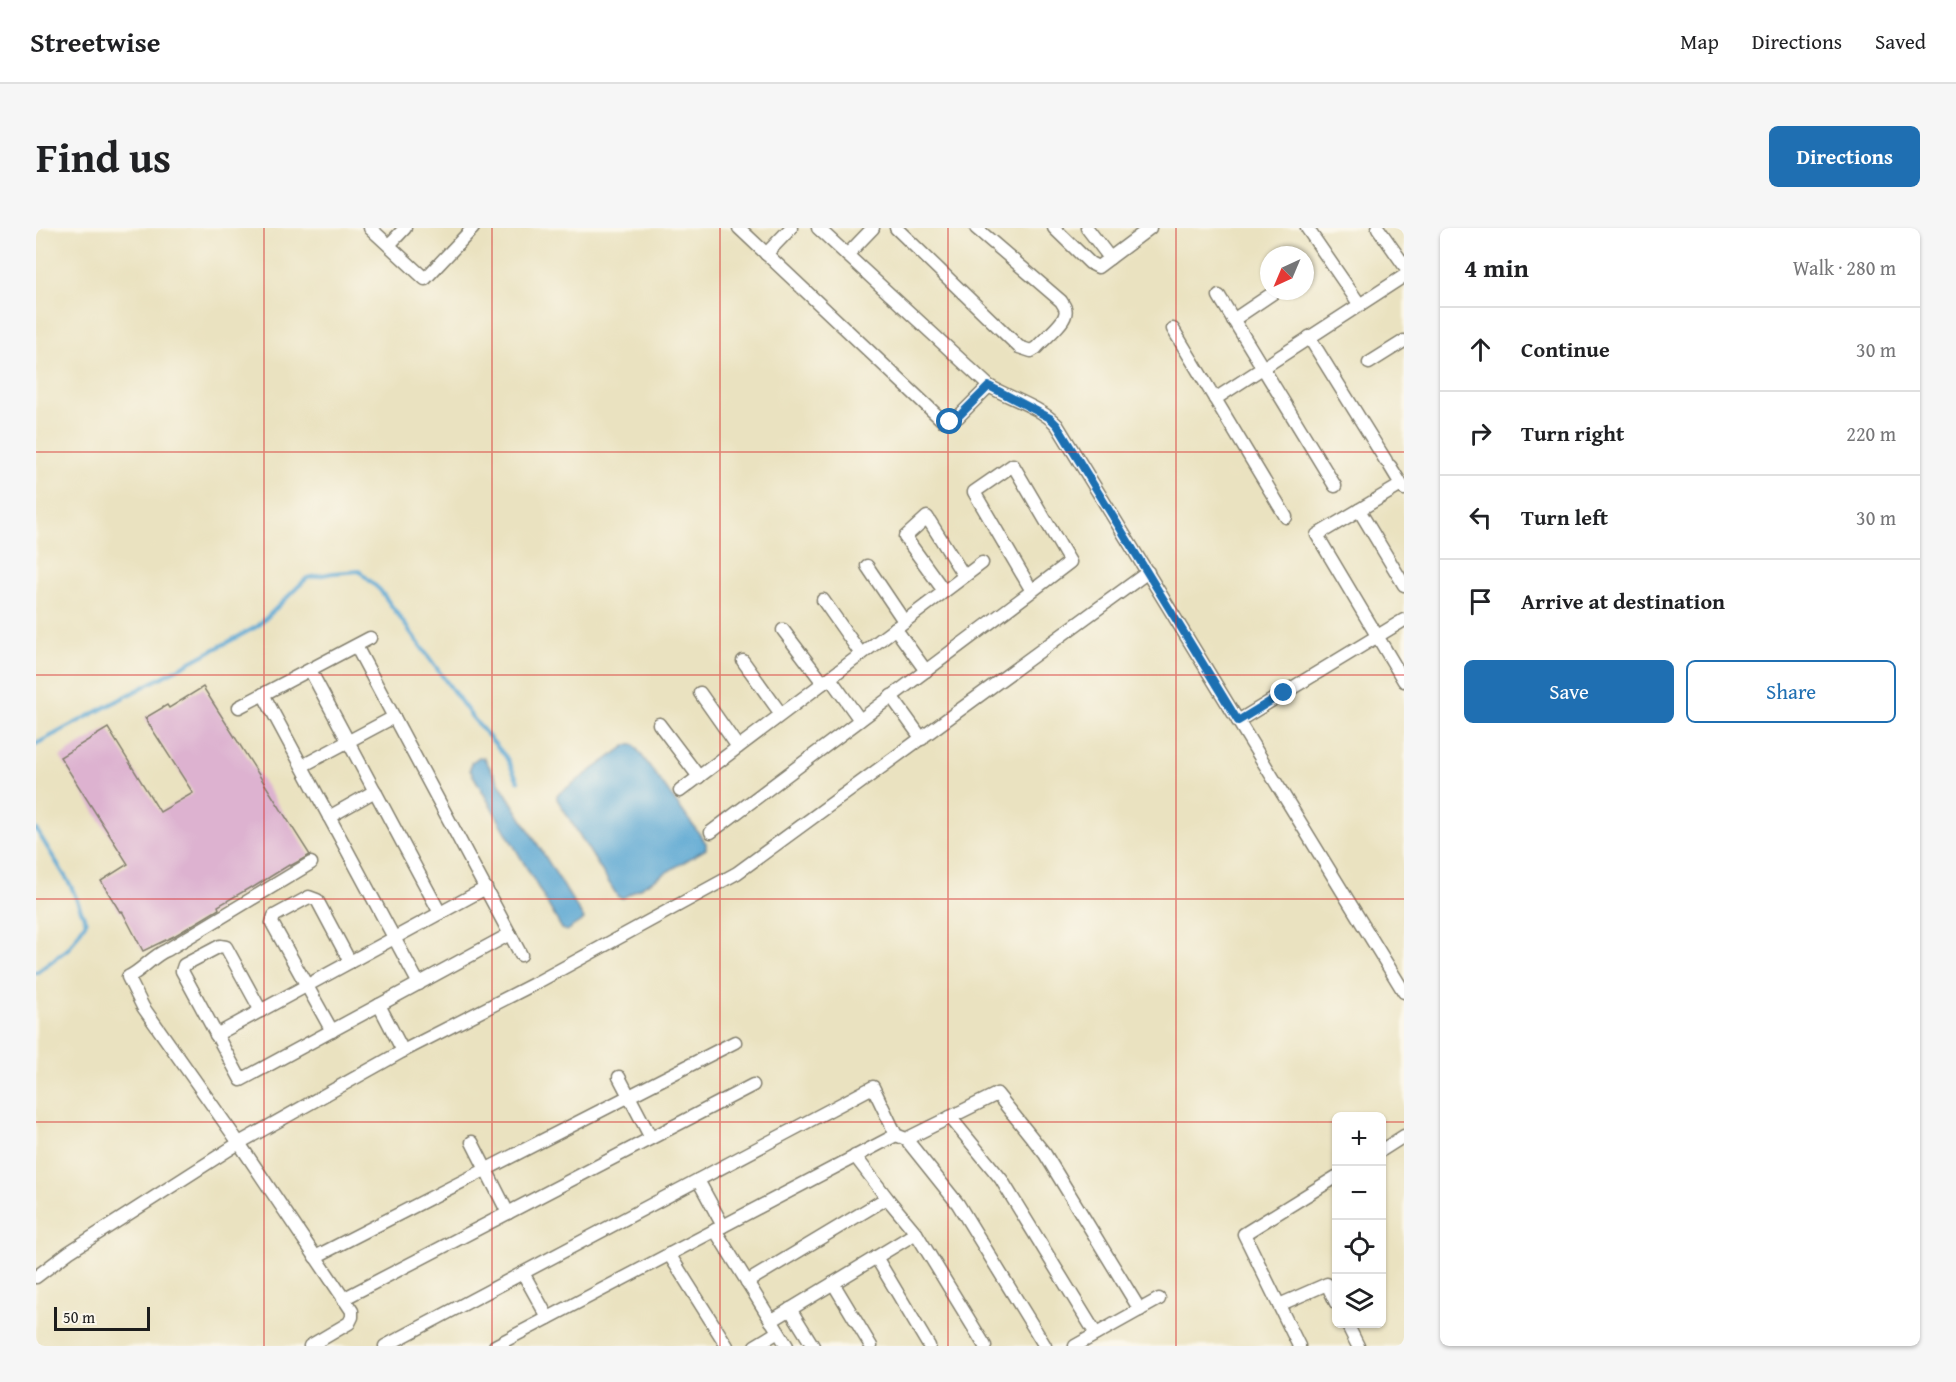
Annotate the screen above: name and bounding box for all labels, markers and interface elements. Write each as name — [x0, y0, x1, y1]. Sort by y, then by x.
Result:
text: Streetwise — [30, 21, 160, 62]
text: Map — [1680, 26, 1719, 57]
text: Directions — [1752, 26, 1842, 57]
text: Saved — [1875, 26, 1926, 57]
text: Find us — [36, 126, 171, 187]
button: Directions — [1769, 126, 1920, 187]
north arrow — [1260, 246, 1314, 300]
text: 4 min — [1464, 248, 1529, 287]
text: Walk · 280 m — [1793, 253, 1896, 282]
icon: ahead — [1464, 333, 1497, 366]
text: Continue — [1521, 333, 1610, 365]
text: 30 m — [1856, 335, 1896, 364]
route start — [936, 408, 962, 434]
icon: right — [1464, 417, 1497, 450]
text: Turn right — [1521, 417, 1624, 449]
text: 220 m — [1846, 419, 1896, 448]
icon: left — [1464, 501, 1497, 534]
text: Turn left — [1521, 501, 1608, 533]
text: 30 m — [1856, 503, 1896, 532]
icon: arrive — [1464, 585, 1497, 618]
text: Arrive at destination — [1521, 585, 1725, 617]
button: Save — [1464, 660, 1674, 723]
button: Share — [1686, 660, 1896, 723]
route end — [1270, 679, 1296, 705]
map controls — [1332, 1112, 1386, 1328]
button: + — [1332, 1112, 1386, 1166]
button: − — [1332, 1166, 1386, 1220]
button: locate — [1332, 1220, 1386, 1274]
button: layers — [1332, 1274, 1386, 1328]
scale bar — [54, 1304, 150, 1332]
text: 50 m — [63, 1305, 95, 1329]

